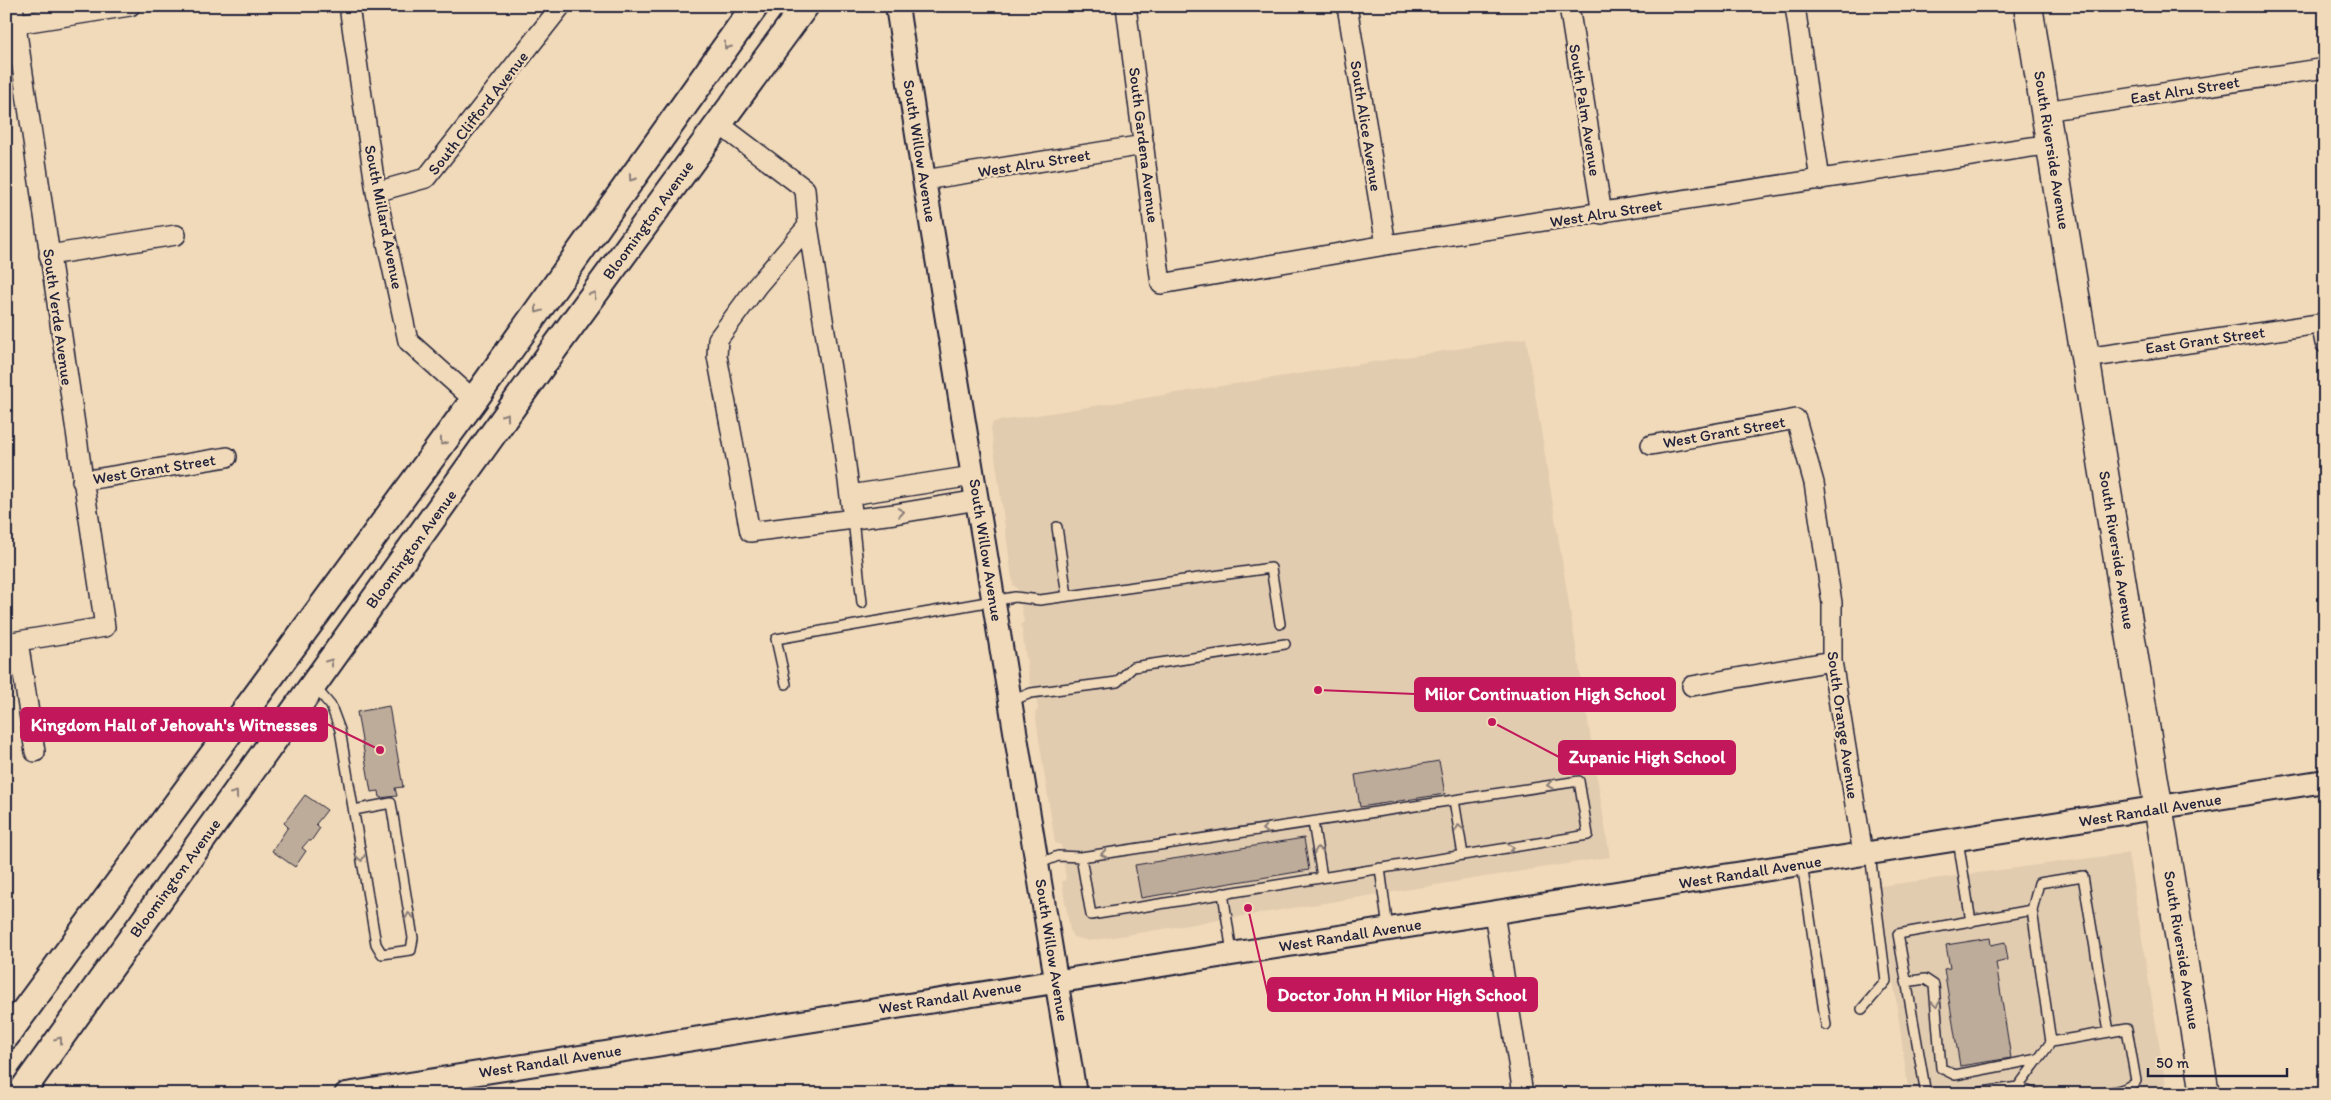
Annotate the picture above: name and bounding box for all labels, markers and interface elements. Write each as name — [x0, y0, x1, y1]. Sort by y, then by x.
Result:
one-way arrow — [724, 40, 733, 50]
street label: South Palm Avenue — [1565, 43, 1605, 178]
street label: South Clifford Avenue — [424, 47, 532, 179]
street label: South Alice Avenue — [1346, 59, 1386, 193]
street label: South Gardena Avenue — [1125, 66, 1163, 224]
street label: South Riverside Avenue — [2030, 69, 2074, 231]
street label: East Alru Street — [2129, 72, 2241, 108]
street label: South Willow Avenue — [899, 78, 941, 224]
street label: South Millard Avenue — [361, 143, 407, 291]
street label: West Alru Street — [976, 145, 1092, 181]
street label: Bloomington Avenue — [598, 157, 698, 283]
one-way arrow — [629, 172, 638, 182]
street label: West Alru Street — [1548, 195, 1664, 231]
street label: South Verde Avenue — [39, 247, 77, 387]
one-way arrow — [587, 292, 596, 301]
one-way arrow — [535, 304, 544, 314]
street label: East Grant Street — [2144, 322, 2266, 358]
one-way arrow — [500, 412, 509, 422]
street label: West Grant Street — [1661, 412, 1787, 452]
one-way arrow — [440, 436, 449, 446]
street label: West Grant Street — [91, 450, 217, 488]
street label: South Riverside Avenue — [2095, 469, 2139, 631]
street label: South Willow Avenue — [965, 477, 1007, 623]
street label: Bloomington Avenue — [361, 486, 461, 612]
one-way arrow — [897, 508, 906, 518]
street label: South Orange Avenue — [1823, 650, 1863, 800]
one-way arrow — [324, 658, 333, 668]
callout: Milor Continuation High School — [1415, 678, 1675, 711]
text: Milor Continuation High School — [1425, 683, 1666, 705]
callout: Kingdom Hall of Jehovah's Witnesses — [21, 708, 327, 741]
text: Kingdom Hall of Jehovah's Witnesses — [31, 714, 317, 736]
callout: Zupanic High School — [1559, 741, 1735, 774]
text: Zupanic High School — [1569, 746, 1726, 768]
one-way arrow — [1546, 780, 1555, 790]
street label: West Randall Avenue — [2077, 789, 2223, 831]
one-way arrow — [229, 790, 238, 800]
street label: Bloomington Avenue — [125, 815, 225, 941]
one-way arrow — [1261, 823, 1269, 834]
one-way arrow — [1454, 823, 1464, 832]
one-way arrow — [1507, 843, 1516, 853]
one-way arrow — [1313, 845, 1323, 854]
one-way arrow — [1100, 848, 1109, 858]
street label: West Randall Avenue — [1677, 851, 1823, 893]
one-way arrow — [356, 854, 366, 863]
street label: South Riverside Avenue — [2160, 869, 2204, 1031]
street label: South Willow Avenue — [1031, 877, 1073, 1023]
one-way arrow — [405, 912, 415, 921]
street label: West Randall Avenue — [1277, 914, 1423, 956]
street label: West Randall Avenue — [877, 976, 1023, 1018]
callout: Doctor John H Milor High School — [1268, 978, 1537, 1011]
text: Doctor John H Milor High School — [1277, 984, 1528, 1006]
one-way arrow — [1930, 1000, 1941, 1008]
one-way arrow — [53, 1036, 62, 1046]
street label: West Randall Avenue — [477, 1040, 623, 1082]
scale bar — [2148, 1045, 2287, 1077]
text: 50 m — [2156, 1054, 2189, 1072]

